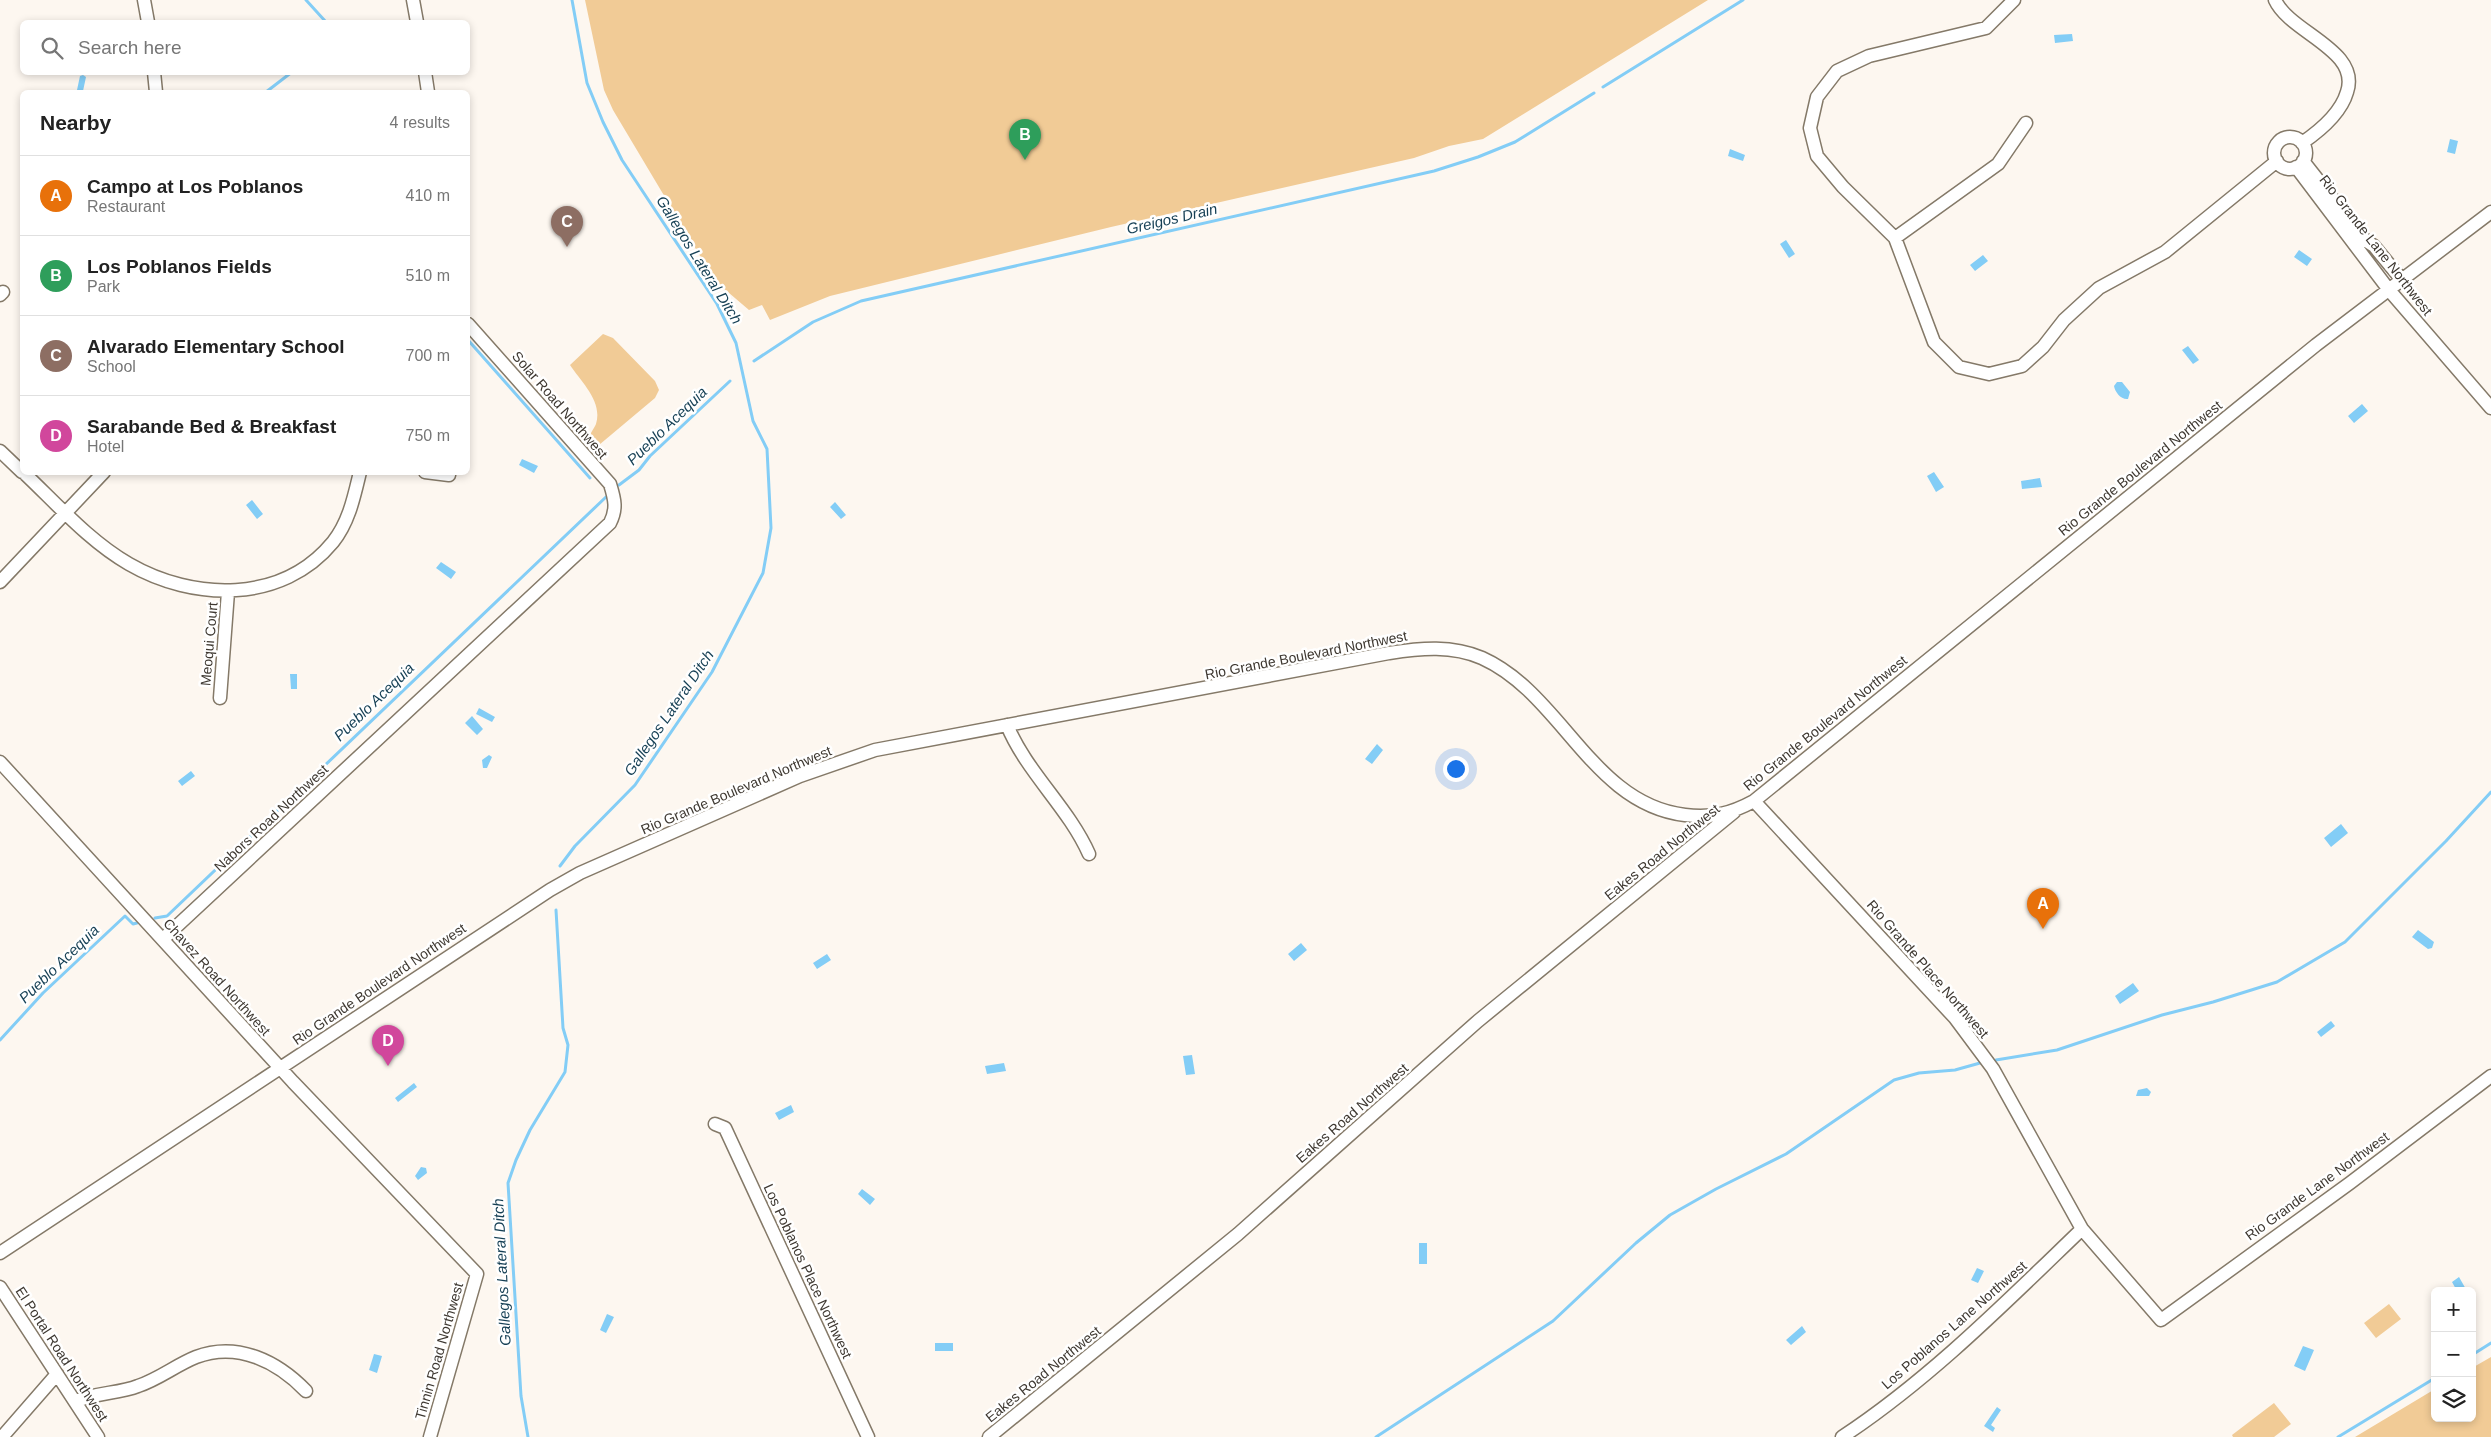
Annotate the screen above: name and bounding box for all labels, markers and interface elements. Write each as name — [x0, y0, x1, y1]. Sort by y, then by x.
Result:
search box — [20, 20, 470, 75]
icon: search — [38, 34, 66, 62]
text: Search here — [78, 37, 182, 58]
text: Nearby — [40, 111, 111, 134]
text: 4 results — [390, 114, 450, 131]
pin: B — [1009, 119, 1041, 160]
street label: Rio Grande Lane Northwest — [2316, 172, 2436, 318]
text: Campo at Los Poblanos — [87, 176, 303, 197]
text: A — [50, 187, 62, 204]
text: 410 m — [406, 187, 450, 204]
water label: Gallegos Lateral Ditch — [653, 193, 746, 327]
text: Restaurant — [87, 198, 165, 215]
water label: Greigos Drain — [1125, 200, 1219, 237]
pin: C — [551, 206, 583, 247]
text: Los Poblanos Fields — [87, 256, 272, 277]
text: B — [50, 267, 62, 284]
text: 510 m — [406, 267, 450, 284]
text: Park — [87, 278, 120, 295]
text: Alvarado Elementary School — [87, 336, 345, 357]
text: C — [50, 347, 62, 364]
text: 700 m — [406, 347, 450, 364]
street label: Solar Road Northwest — [509, 348, 611, 462]
text: School — [87, 358, 136, 375]
water label: Pueblo Acequia — [623, 383, 710, 468]
street label: Rio Grande Boulevard Northwest — [2055, 397, 2225, 539]
text: Sarabande Bed & Breakfast — [87, 416, 336, 437]
text: D — [50, 427, 62, 444]
text: 750 m — [406, 427, 450, 444]
text: Hotel — [87, 438, 124, 455]
street label: Meoqui Court — [197, 601, 221, 687]
street label: Rio Grande Boulevard Northwest — [1204, 628, 1408, 682]
water label: Gallegos Lateral Ditch — [620, 647, 717, 779]
street label: Rio Grande Boulevard Northwest — [1740, 652, 1910, 794]
water label: Pueblo Acequia — [330, 659, 417, 744]
street label: Rio Grande Boulevard Northwest — [638, 742, 834, 837]
your location — [1443, 756, 1469, 782]
street label: Nabors Road Northwest — [211, 761, 331, 875]
street label: Eakes Road Northwest — [1601, 801, 1723, 903]
pin: A — [2027, 888, 2059, 929]
street label: Rio Grande Place Northwest — [1864, 897, 1992, 1041]
street label: Chavez Road Northwest — [160, 915, 274, 1039]
street label: Rio Grande Boulevard Northwest — [289, 920, 469, 1048]
water label: Pueblo Acequia — [15, 921, 102, 1006]
pin: D — [372, 1025, 404, 1066]
street label: Eakes Road Northwest — [1293, 1060, 1411, 1166]
street label: Rio Grande Lane Northwest — [2242, 1128, 2392, 1243]
street label: Los Poblanos Place Northwest — [760, 1181, 856, 1361]
water label: Gallegos Lateral Ditch — [489, 1198, 514, 1346]
street label: Los Poblanos Lane Northwest — [1878, 1258, 2030, 1392]
street label: Tinnin Road Northwest — [412, 1281, 466, 1421]
street label: El Portal Road Northwest — [12, 1284, 112, 1424]
map controls — [2431, 1287, 2476, 1422]
button: + — [2431, 1287, 2476, 1332]
street label: Eakes Road Northwest — [982, 1323, 1104, 1425]
button: − — [2431, 1332, 2476, 1377]
button: layers — [2431, 1377, 2476, 1422]

